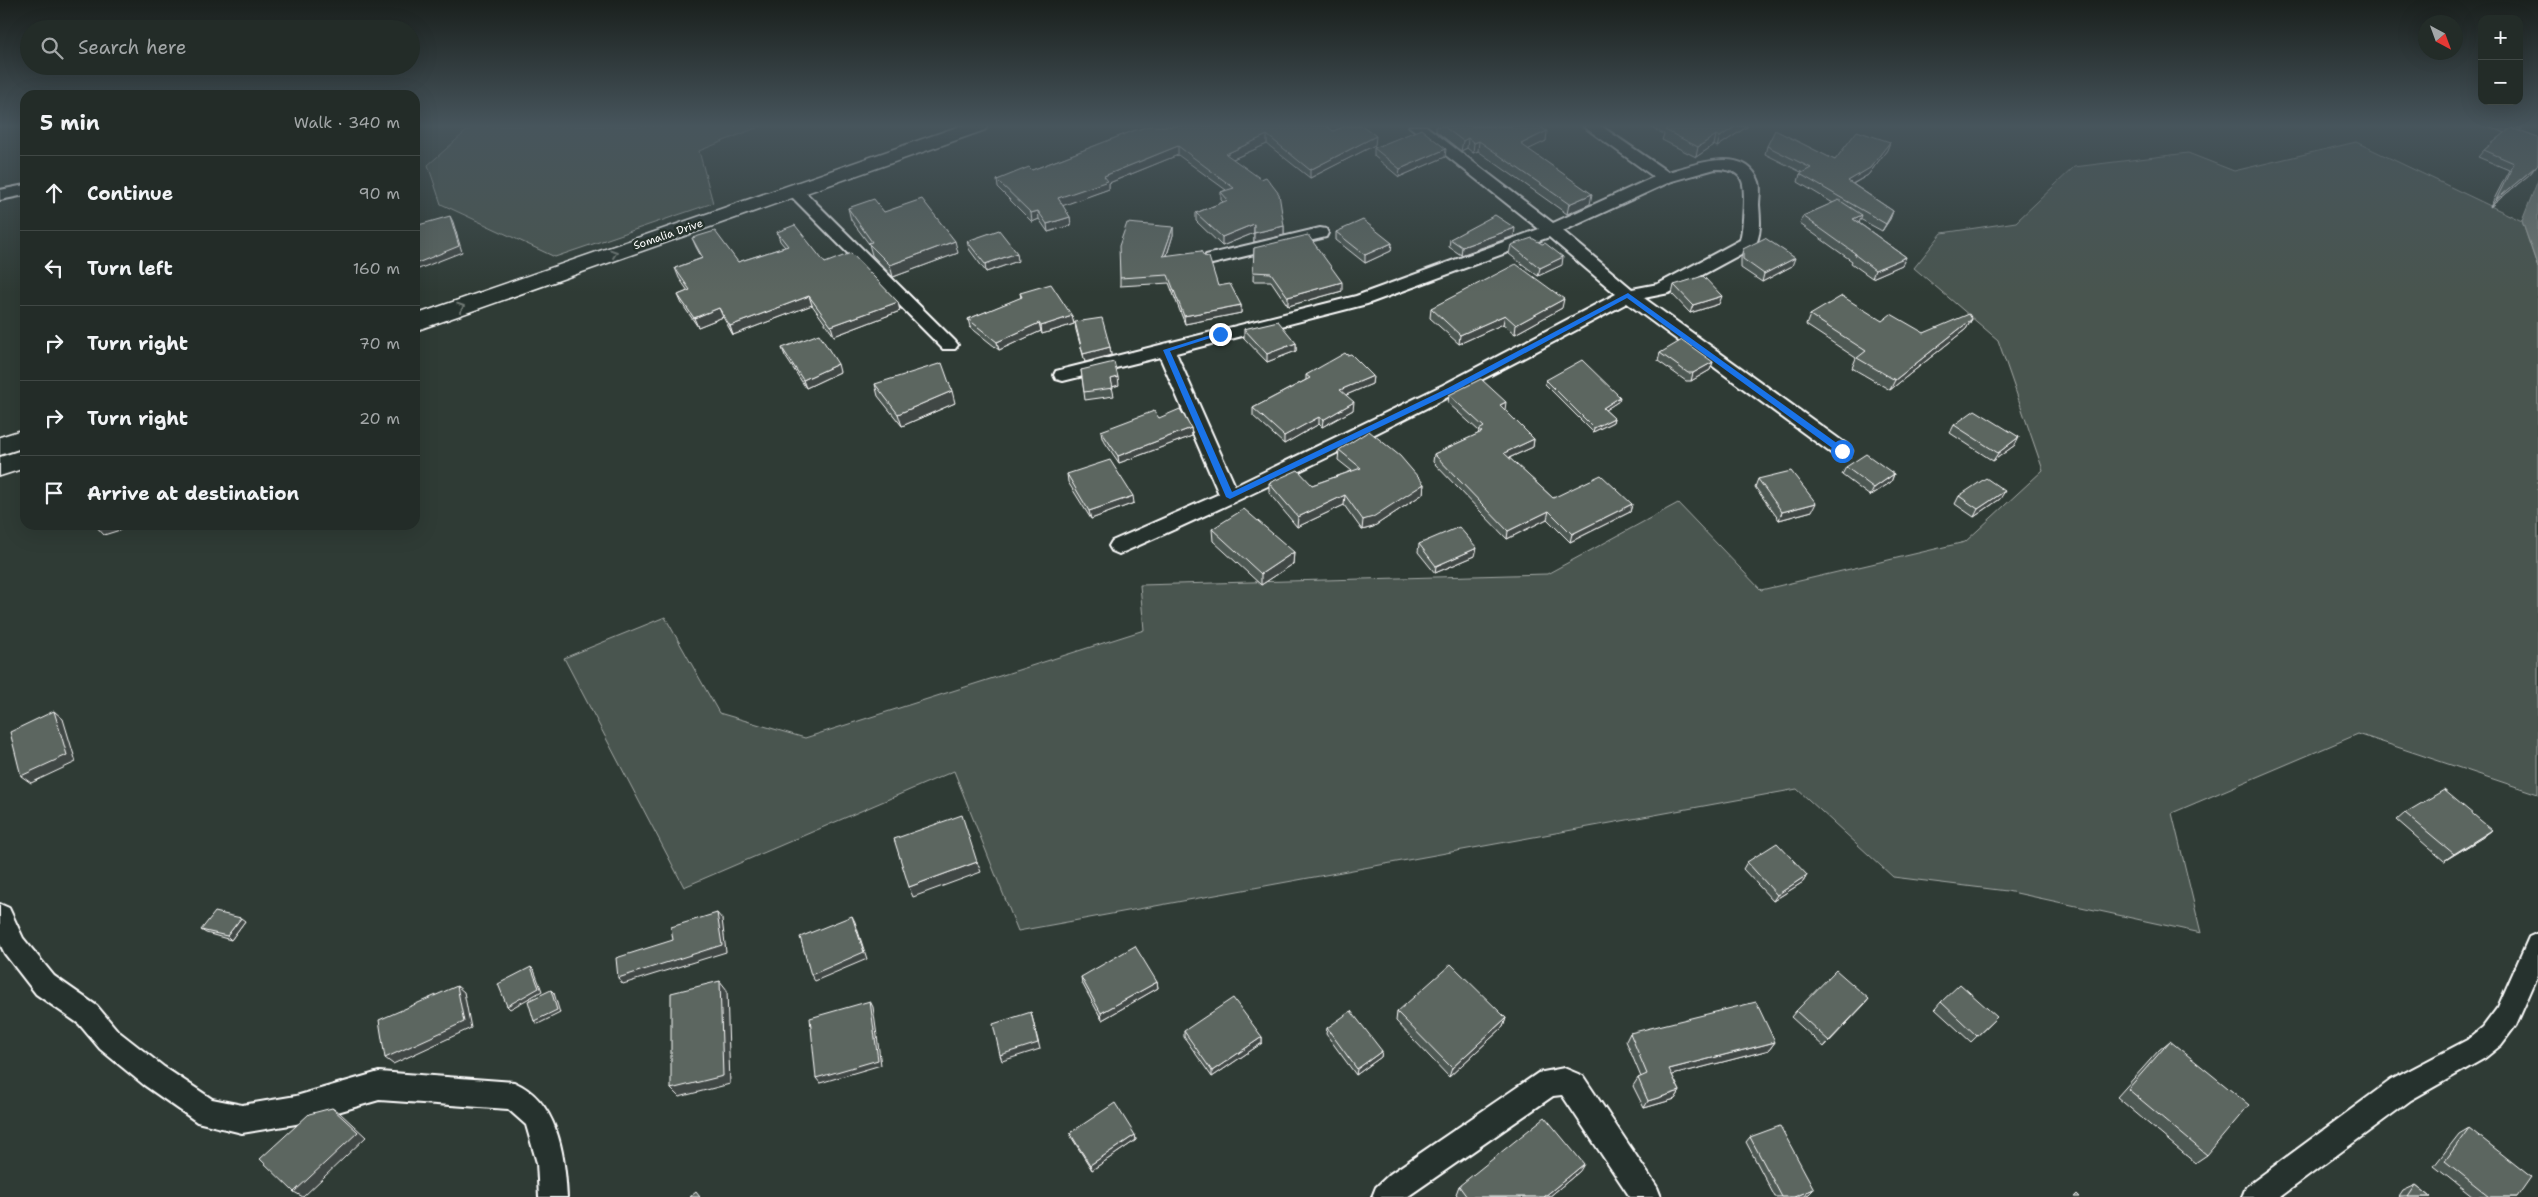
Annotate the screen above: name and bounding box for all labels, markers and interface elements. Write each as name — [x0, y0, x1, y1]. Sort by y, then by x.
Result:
north arrow — [2418, 15, 2463, 60]
map controls — [2478, 15, 2523, 105]
button: + — [2478, 15, 2523, 60]
search box — [20, 20, 420, 75]
icon: search — [38, 34, 66, 62]
text: Search here — [78, 35, 187, 60]
button: − — [2478, 60, 2523, 105]
text: 5 min — [40, 109, 100, 137]
text: Walk · 340 m — [294, 112, 400, 133]
icon: ahead — [40, 179, 68, 207]
text: Continue — [87, 181, 173, 206]
text: 90 m — [359, 183, 400, 204]
street label: Somalia Drive — [631, 216, 705, 253]
one-way arrow — [610, 249, 618, 259]
icon: left — [40, 254, 68, 282]
text: Turn left — [87, 256, 173, 281]
text: 160 m — [353, 258, 400, 279]
one-way arrow — [456, 303, 465, 313]
route end — [1209, 323, 1232, 346]
icon: right — [40, 329, 68, 357]
text: Turn right — [87, 331, 188, 356]
text: 70 m — [359, 333, 400, 354]
icon: right — [40, 404, 68, 432]
text: Turn right — [87, 406, 188, 431]
text: 20 m — [359, 408, 400, 429]
route start — [1831, 440, 1854, 463]
icon: arrive — [40, 479, 68, 507]
text: Arrive at destination — [87, 481, 299, 506]

